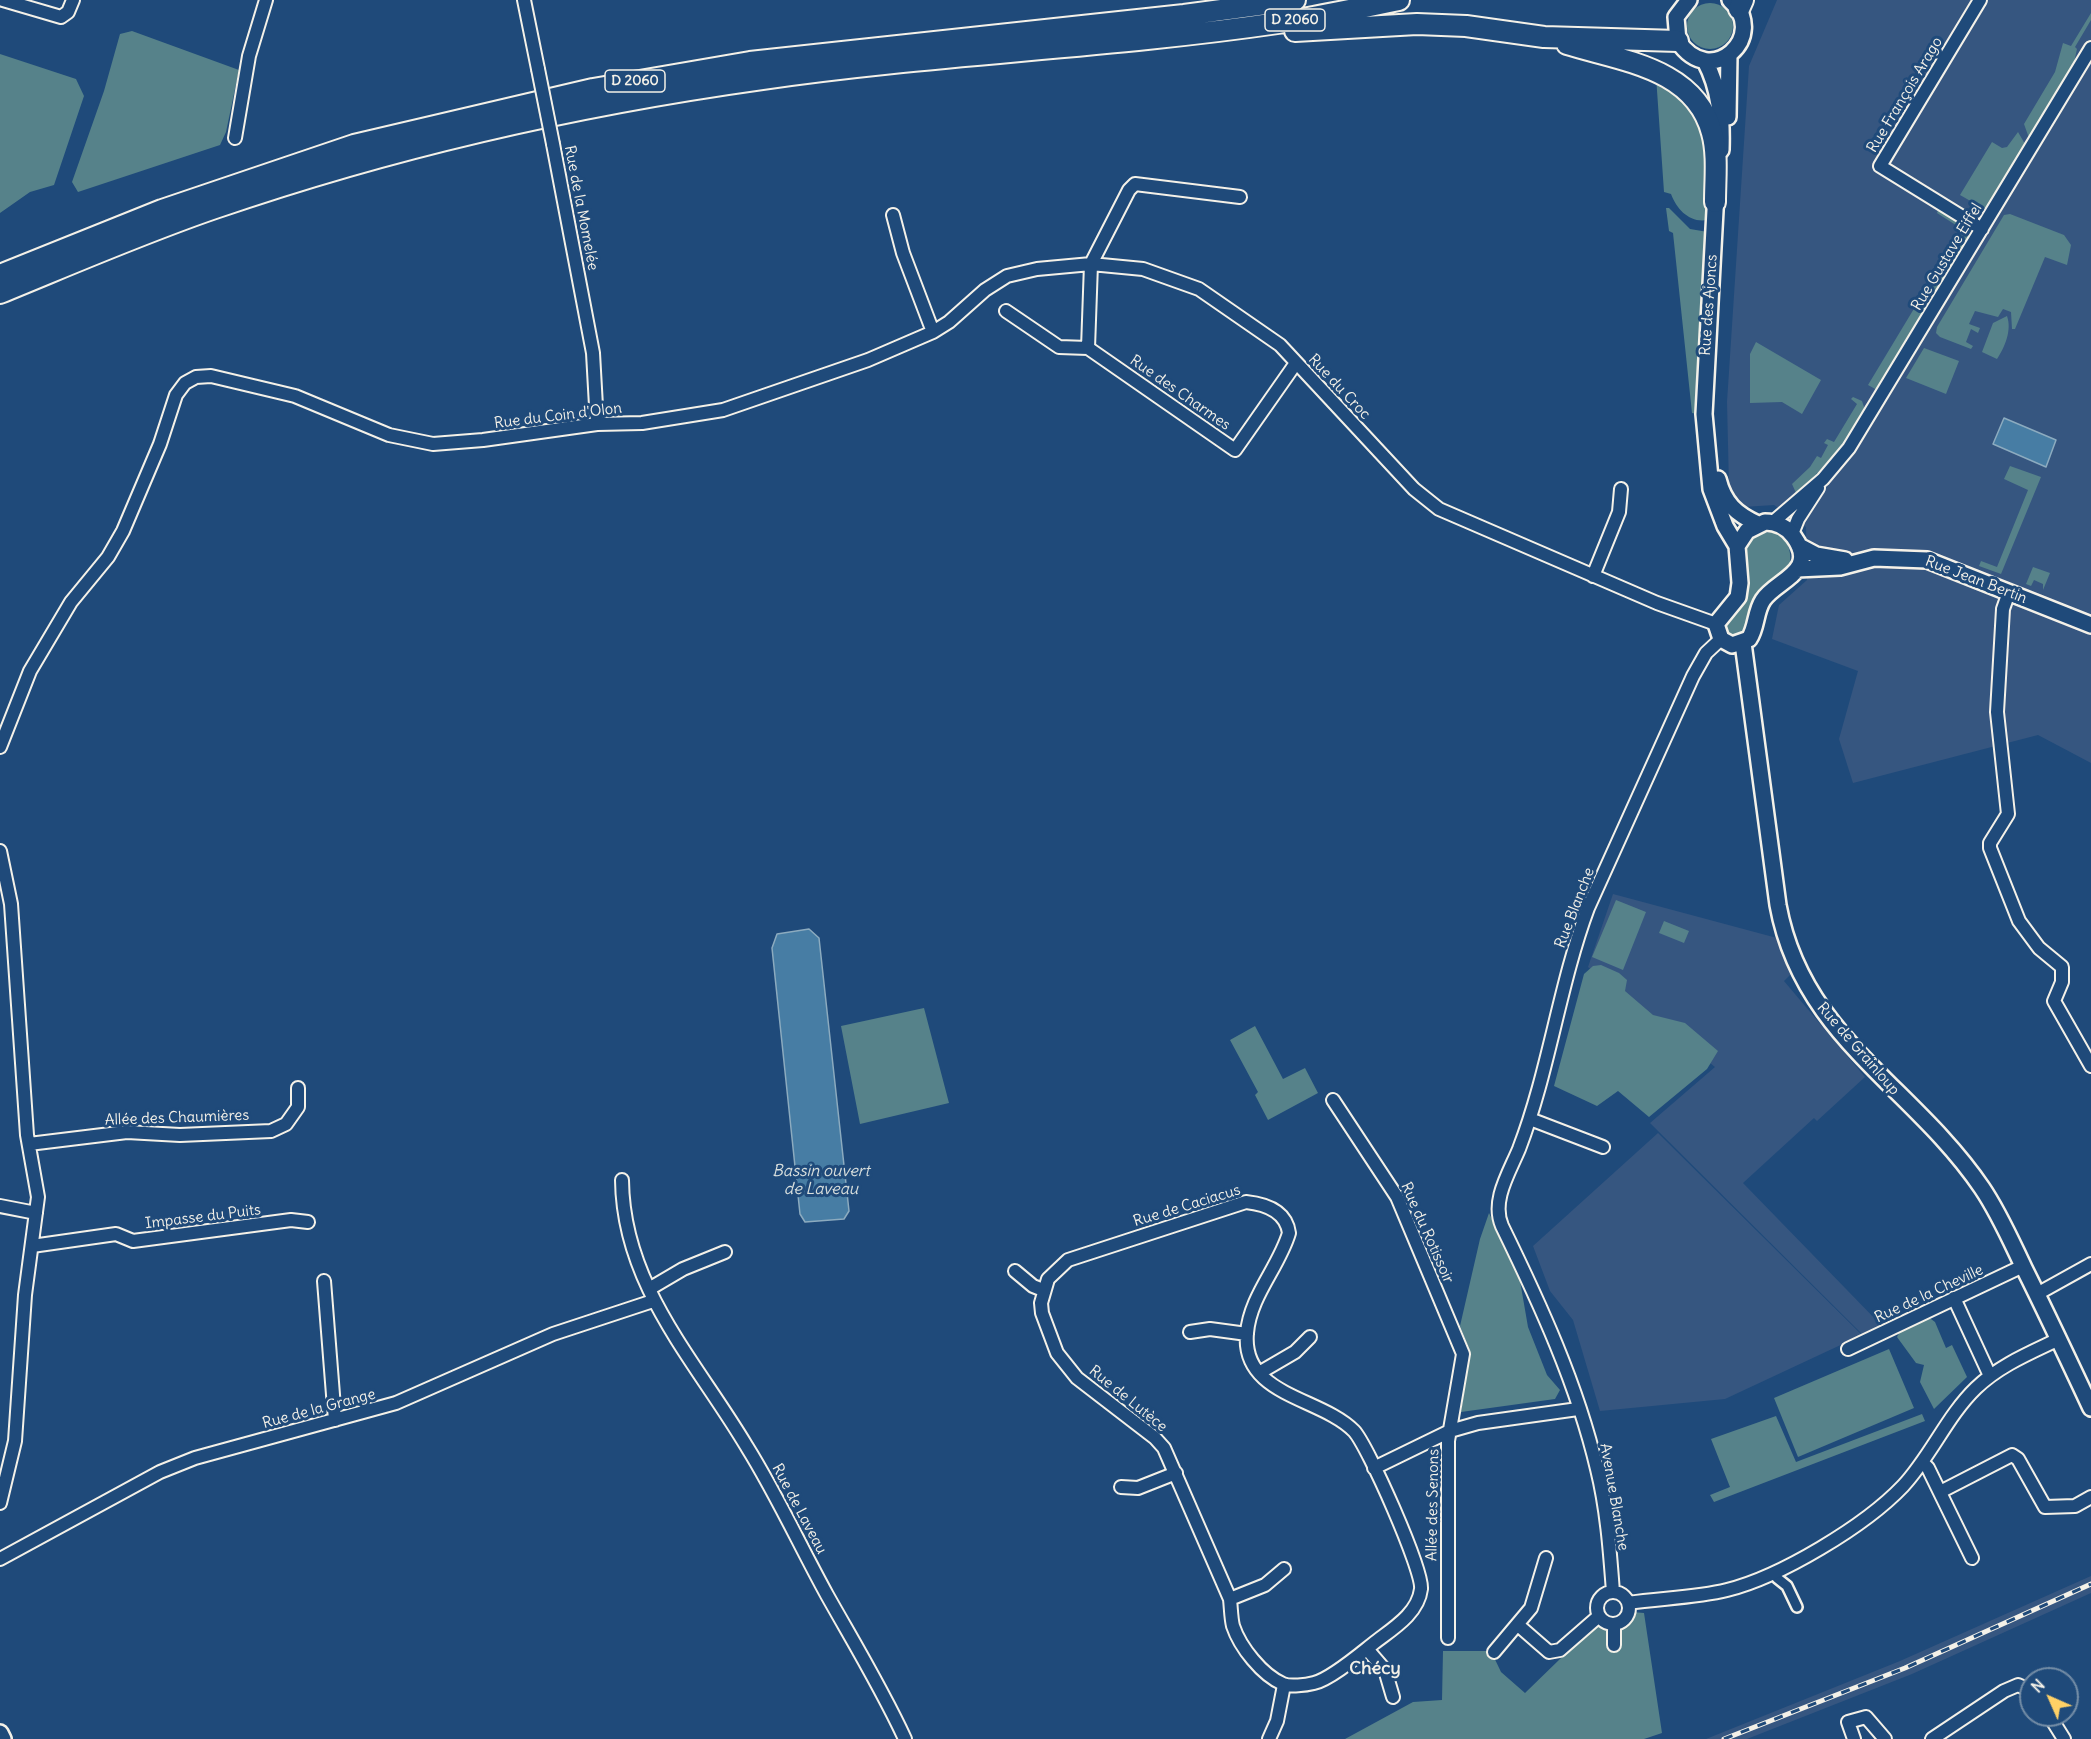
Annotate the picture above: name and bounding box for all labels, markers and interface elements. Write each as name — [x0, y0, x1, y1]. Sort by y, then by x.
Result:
road number: D 2060 — [1265, 9, 1325, 31]
street label: Rue François Arago — [1863, 34, 1947, 156]
road number: D 2060 — [605, 70, 665, 92]
street label: Rue de la Momelée — [560, 144, 602, 272]
street label: Rue Gustave Eiffel — [1908, 200, 1986, 314]
street label: Rue des Ajoncs — [1696, 254, 1722, 356]
street label: Rue du Croc — [1304, 351, 1374, 423]
street label: Rue des Charmes — [1126, 352, 1234, 434]
street label: Rue du Coin d'Olon — [493, 399, 623, 433]
street label: Rue Jean Bertin — [1923, 552, 2029, 608]
street label: Rue Blanche — [1551, 865, 1599, 951]
street label: Rue de Grainloup — [1813, 999, 1903, 1099]
street label: Allée des Chaumières — [105, 1106, 249, 1130]
water label: Bassin ouvert de Laveau — [772, 1161, 870, 1199]
street label: Rue du Rotissoir — [1397, 1180, 1457, 1286]
street label: Rue de Caciacus — [1131, 1181, 1243, 1231]
street label: Impasse du Puits — [144, 1201, 262, 1233]
street label: Rue de la Cheville — [1872, 1261, 1986, 1327]
street label: Rue de Lutèce — [1085, 1362, 1171, 1436]
street label: Rue de la Grange — [261, 1385, 377, 1433]
street label: Avenue Blanche — [1596, 1442, 1632, 1552]
street label: Allée des Senons — [1423, 1449, 1443, 1561]
street label: Rue de Laveau — [768, 1461, 830, 1557]
district label: Chécy — [1349, 1658, 1401, 1680]
north arrow — [2019, 1667, 2079, 1727]
text: N — [2027, 1675, 2049, 1697]

